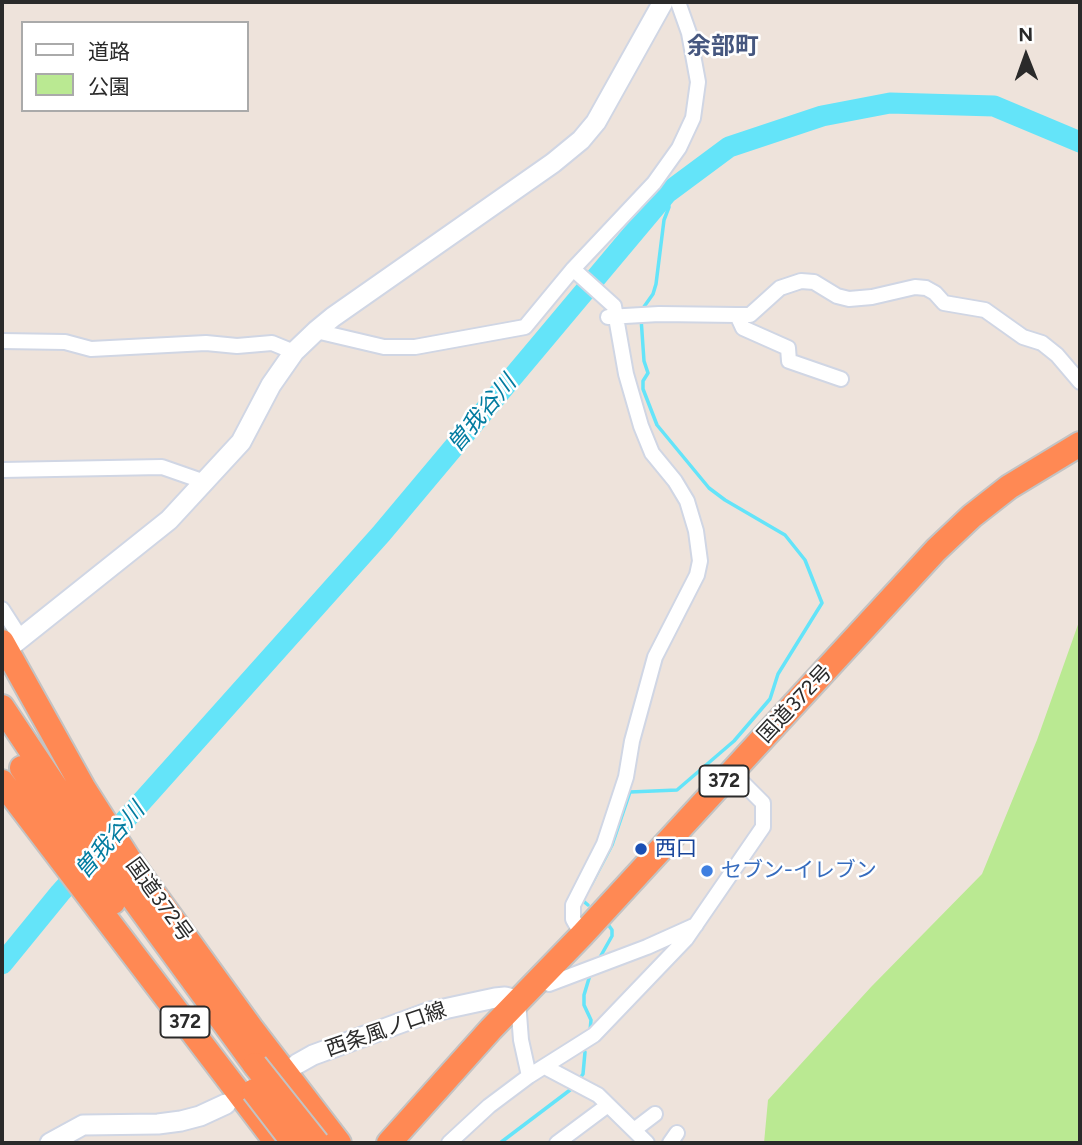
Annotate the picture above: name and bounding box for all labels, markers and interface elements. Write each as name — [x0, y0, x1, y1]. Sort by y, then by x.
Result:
legend — [21, 21, 248, 112]
north arrow — [991, 21, 1061, 91]
text: N — [1018, 23, 1033, 46]
district label: 余部町 — [687, 33, 759, 61]
text: 道路 — [88, 39, 130, 64]
text: 公園 — [88, 74, 130, 99]
water label: 曽我谷川 — [442, 370, 522, 458]
street label: 国道372号 — [753, 660, 837, 748]
road number: 372 — [700, 766, 748, 796]
water label: 曽我谷川 — [69, 797, 151, 885]
place label: 西口 — [655, 836, 697, 862]
marker: 西口 — [633, 841, 649, 857]
street label: 国道372号 — [120, 853, 198, 947]
place label: セブン-イレブン — [721, 858, 877, 884]
marker: セブン-イレブン — [699, 863, 715, 879]
street label: 西条風ノ口線 — [322, 998, 450, 1062]
road number: 372 — [160, 1006, 210, 1038]

